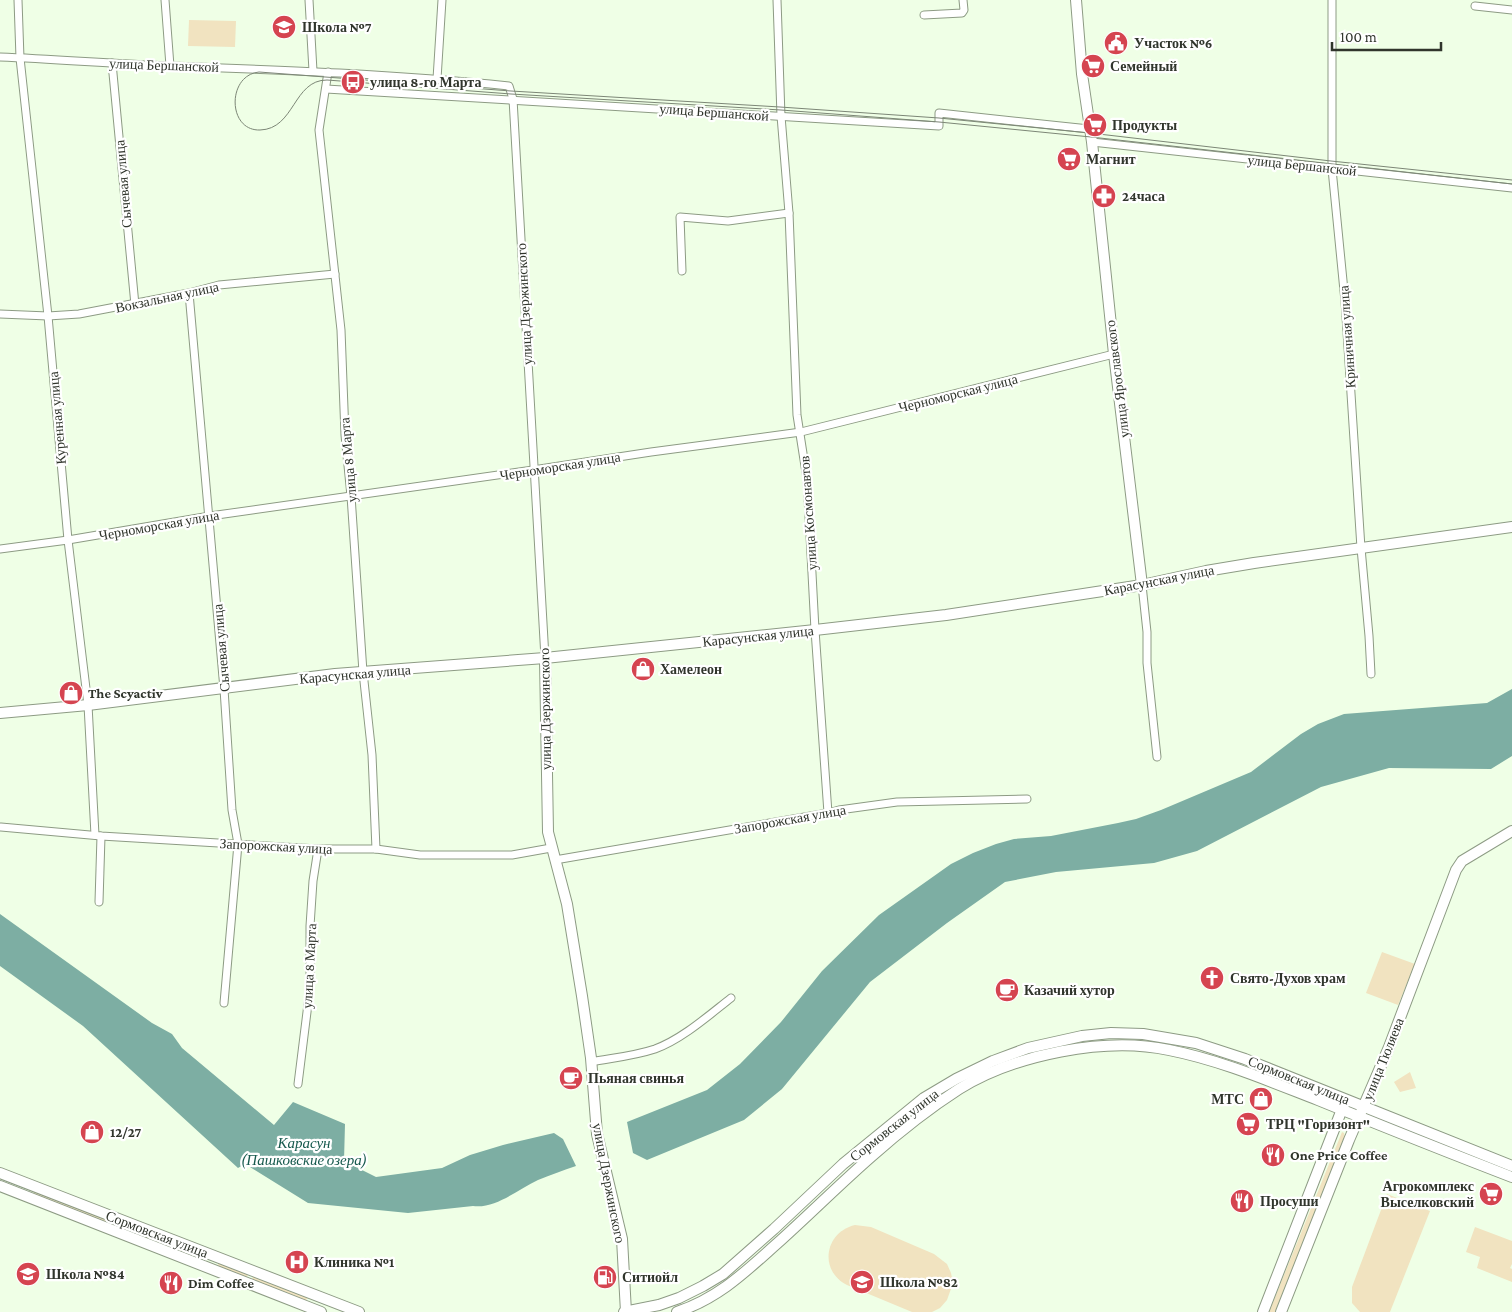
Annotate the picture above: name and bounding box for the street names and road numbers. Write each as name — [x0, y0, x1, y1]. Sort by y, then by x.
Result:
street label: улица Бершанской — [109, 55, 220, 75]
street label: улица Бершанской — [659, 100, 770, 124]
street label: Сычевая улица — [111, 139, 135, 229]
street label: улица Бершанской — [1247, 151, 1358, 179]
street label: улица Дзержинского — [513, 243, 535, 365]
street label: Вокзальная улица — [114, 278, 221, 316]
street label: Криничная улица — [1335, 284, 1359, 389]
street label: улица Ярославского — [1102, 319, 1132, 439]
street label: Куренная улица — [45, 370, 69, 465]
street label: Черноморская улица — [897, 370, 1020, 416]
street label: улица 8 Марта — [336, 416, 360, 503]
street label: Черноморская улица — [498, 448, 622, 483]
street label: улица Космонавтов — [796, 455, 820, 571]
street label: Черноморская улица — [98, 506, 221, 543]
street label: Карасунская улица — [1103, 561, 1216, 599]
street label: Сычевая улица — [209, 603, 233, 693]
street label: Карасунская улица — [702, 622, 815, 650]
street label: улица Дзержинского — [536, 648, 554, 770]
street label: Карасунская улица — [299, 661, 412, 687]
street label: Запорожская улица — [733, 801, 848, 837]
street label: Запорожская улица — [219, 835, 334, 857]
street label: улица 8 Марта — [299, 922, 319, 1009]
street label: улица Тюляева — [1359, 1015, 1407, 1103]
street label: Сормовская улица — [1246, 1052, 1353, 1108]
street label: Сормовская улица — [846, 1085, 942, 1165]
street label: улица Дзержинского — [589, 1121, 629, 1245]
street label: Сормовская улица — [104, 1207, 211, 1261]

